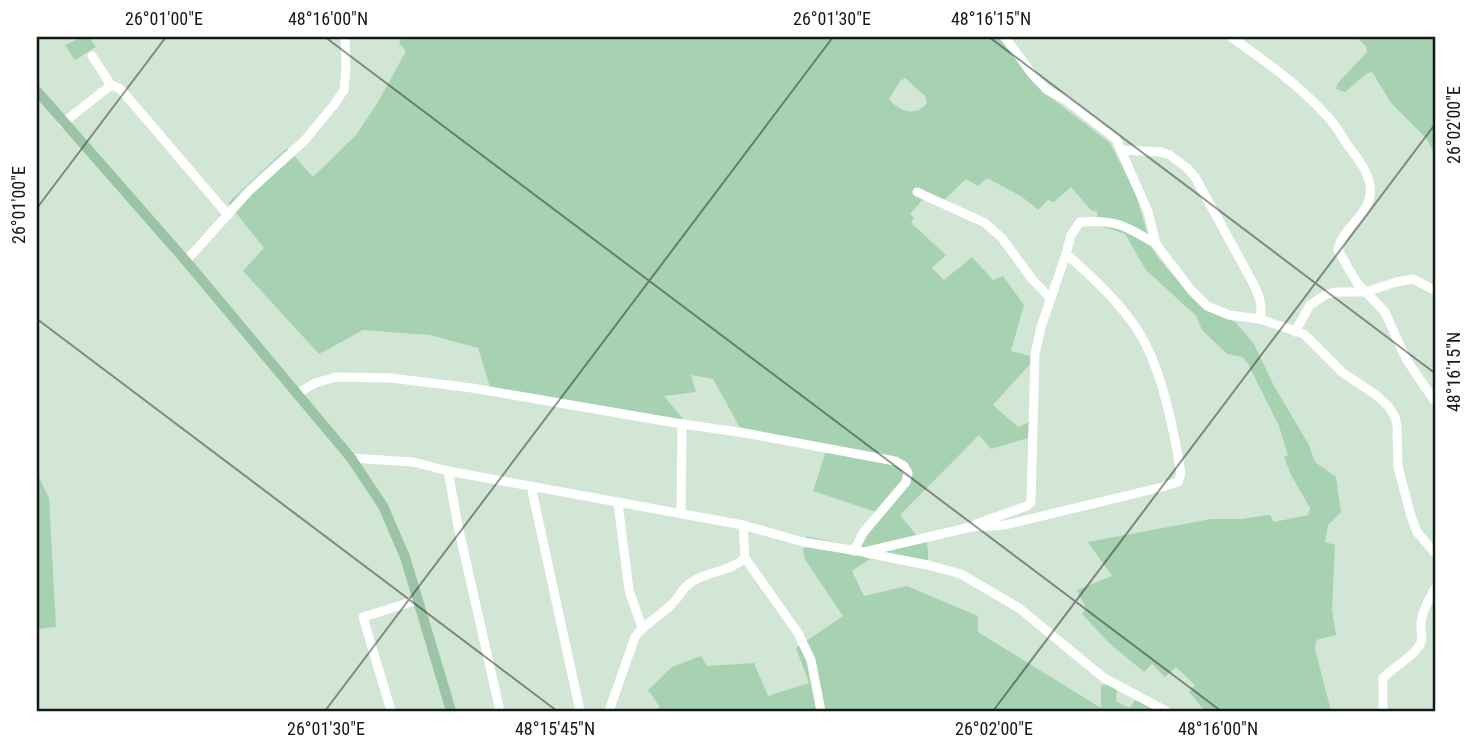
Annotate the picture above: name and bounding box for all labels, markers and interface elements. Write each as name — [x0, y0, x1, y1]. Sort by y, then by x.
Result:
text: 26°01'00"E — [125, 8, 203, 29]
text: 48°16'00"N — [288, 8, 368, 29]
text: 26°01'30"E — [793, 8, 871, 29]
text: 48°16'15"N — [951, 8, 1031, 29]
text: 26°02'00"E — [1443, 86, 1464, 164]
text: 26°01'00"E — [8, 166, 29, 244]
text: 48°16'15"N — [1443, 332, 1464, 412]
text: 26°01'30"E — [287, 718, 365, 739]
text: 48°15'45"N — [515, 718, 595, 739]
text: 26°02'00"E — [955, 718, 1033, 739]
text: 48°16'00"N — [1178, 718, 1258, 739]

